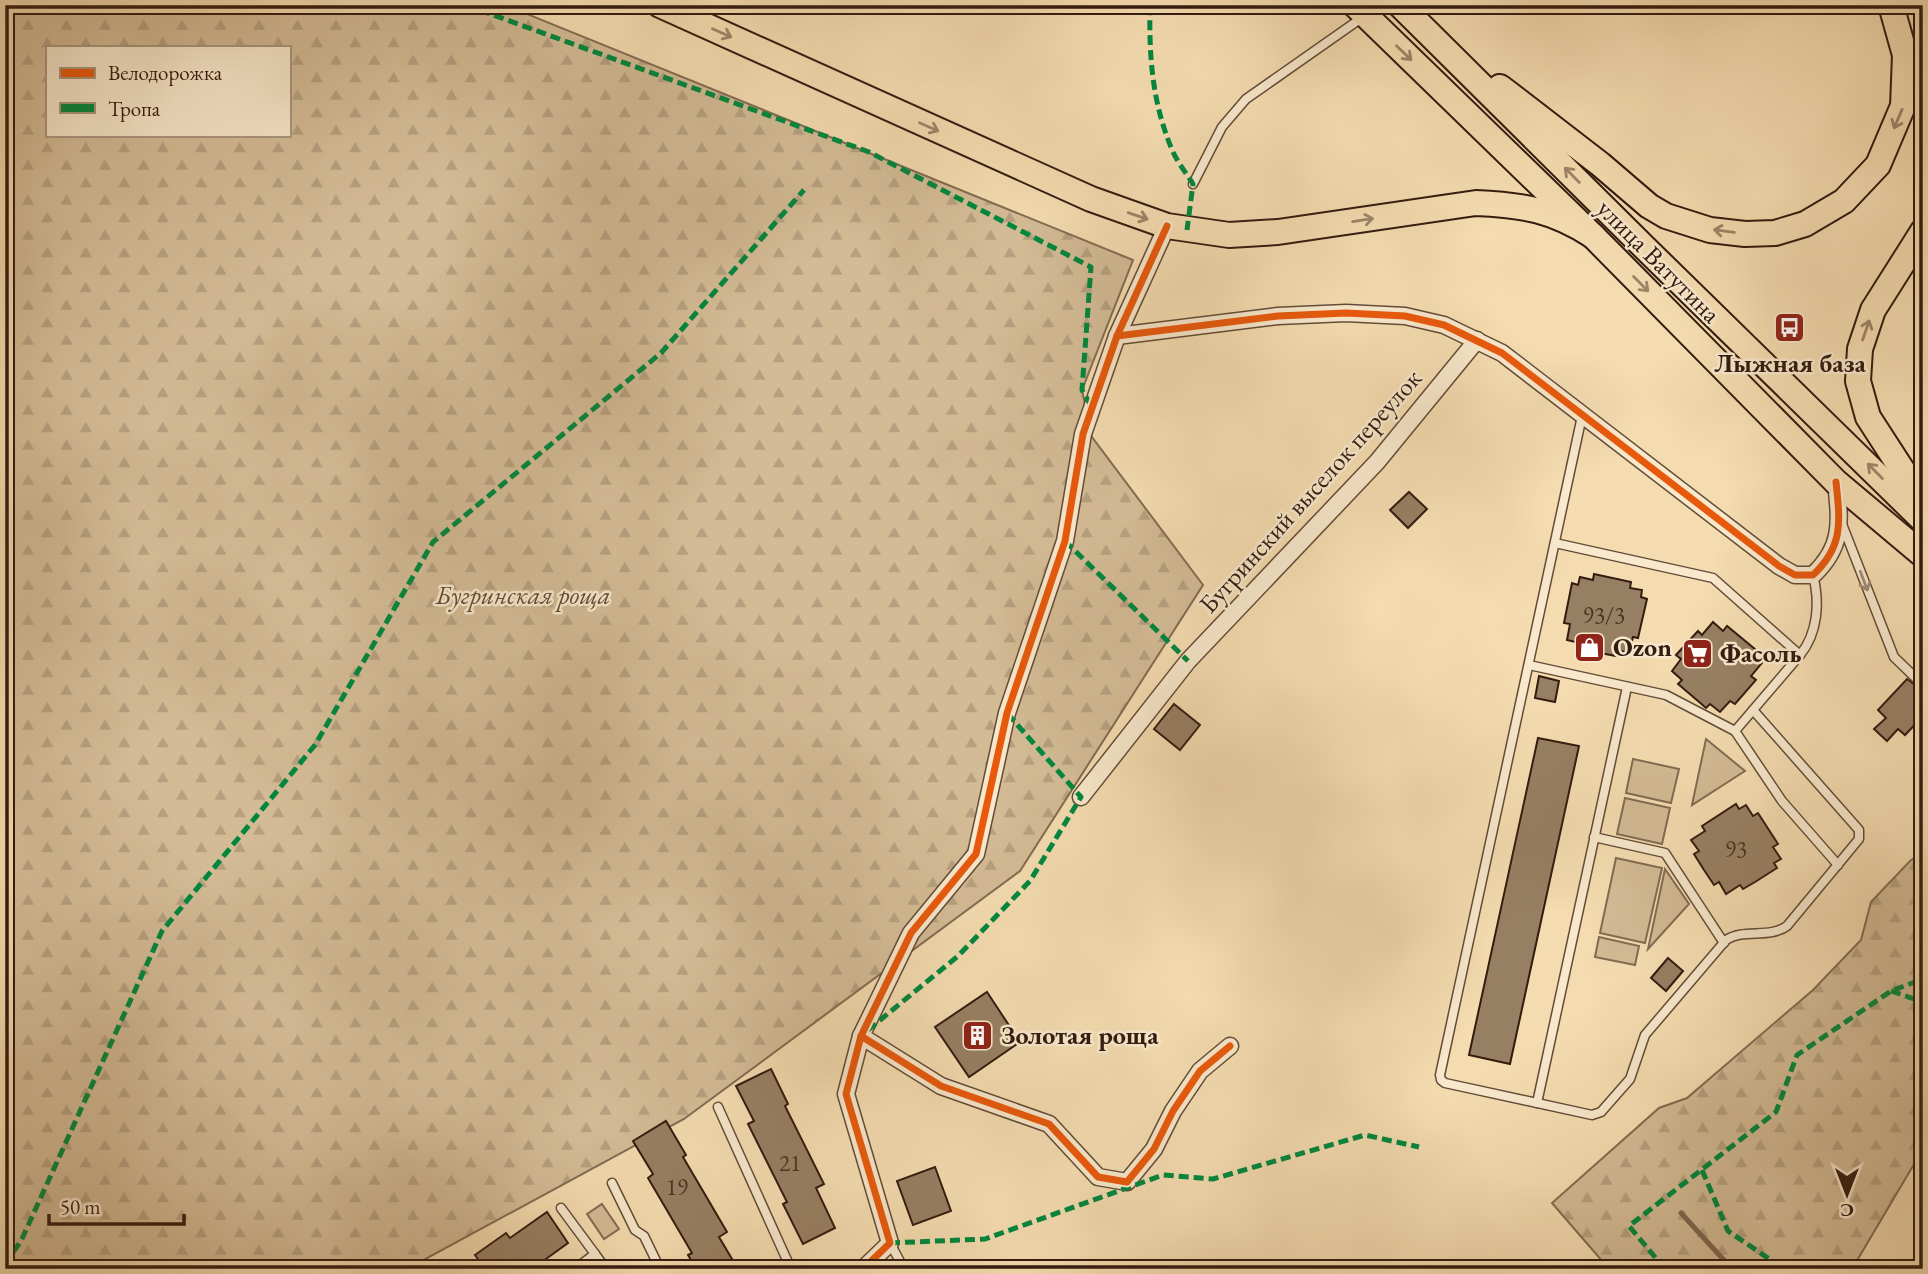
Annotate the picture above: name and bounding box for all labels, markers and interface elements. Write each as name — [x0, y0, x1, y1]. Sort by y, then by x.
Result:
one-way arrow — [711, 27, 732, 40]
one-way arrow — [1395, 44, 1412, 61]
legend — [46, 46, 290, 136]
text: Велодорожка — [108, 59, 223, 86]
text: Тропа — [108, 95, 161, 122]
one-way arrow — [1890, 108, 1903, 130]
one-way arrow — [918, 121, 940, 134]
one-way arrow — [1563, 167, 1580, 184]
street label: улица Ватутина — [1590, 192, 1729, 331]
one-way arrow — [1127, 211, 1149, 223]
one-way arrow — [1351, 213, 1373, 226]
one-way arrow — [1713, 225, 1735, 238]
one-way arrow — [1633, 276, 1650, 293]
bus stop icon: Лыжная база — [1773, 311, 1807, 345]
one-way arrow — [1861, 319, 1873, 341]
place label: Лыжная база — [1714, 346, 1867, 380]
street label: Бугринский выселок переулок — [1191, 361, 1429, 620]
one-way arrow — [1866, 463, 1883, 480]
one-way arrow — [1859, 570, 1872, 592]
park label: Бугринская роща — [434, 578, 611, 612]
house number: 93/3 — [1583, 600, 1625, 630]
shop icon: Ozon — [1573, 630, 1607, 664]
place label: Ozon — [1613, 630, 1672, 664]
supermarket icon: Фасоль — [1680, 636, 1714, 670]
place label: Фасоль — [1720, 636, 1802, 670]
house number: 93 — [1725, 834, 1747, 864]
building icon: Золотая роща — [961, 1018, 995, 1052]
place label: Золотая роща — [1001, 1018, 1159, 1052]
house number: 21 — [779, 1148, 801, 1178]
north arrow — [1812, 1158, 1882, 1228]
house number: 19 — [666, 1172, 688, 1202]
scale bar — [49, 1183, 184, 1227]
text: 50 m — [60, 1193, 101, 1220]
text: С — [1840, 1198, 1854, 1223]

